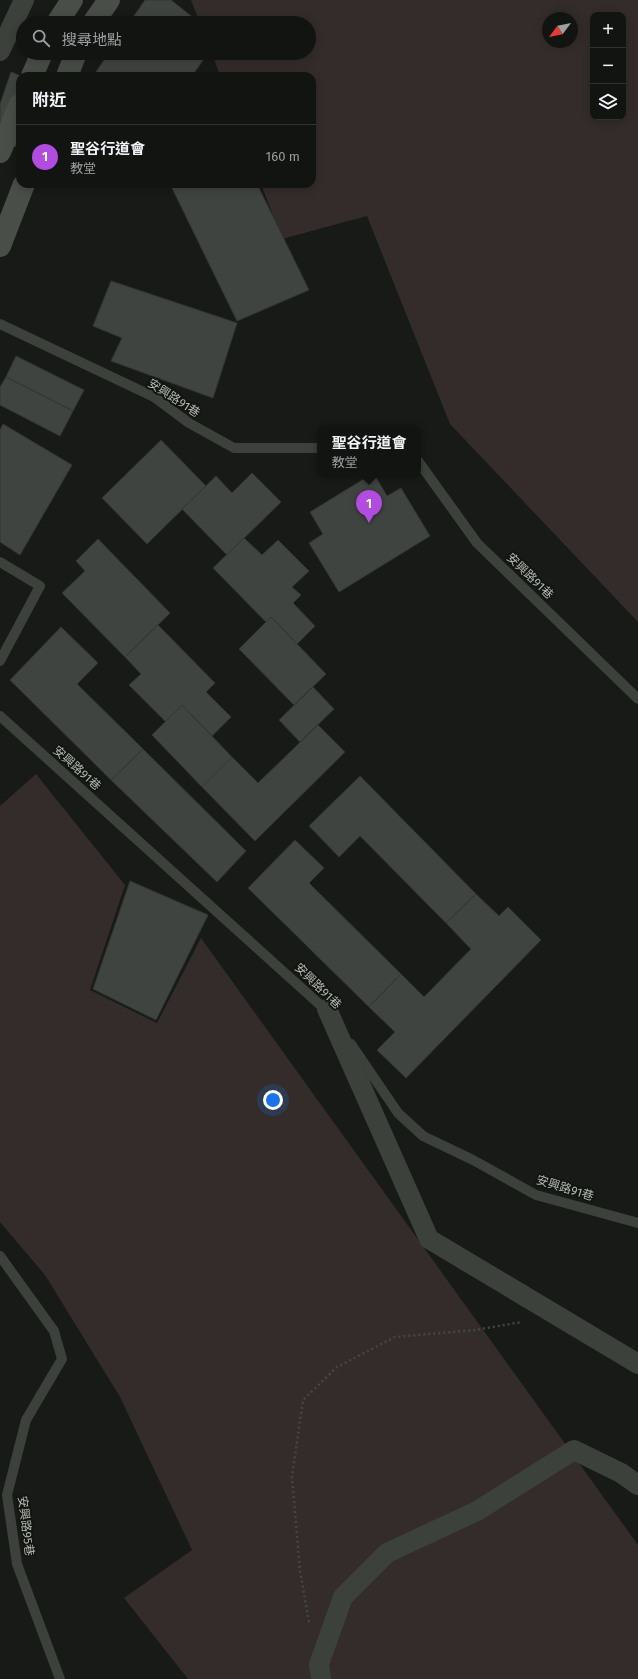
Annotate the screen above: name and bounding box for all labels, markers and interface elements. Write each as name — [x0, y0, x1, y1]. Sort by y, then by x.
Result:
north arrow — [542, 12, 578, 48]
map controls — [590, 12, 626, 120]
button: + — [590, 12, 626, 48]
search box — [16, 16, 316, 60]
icon: search — [30, 27, 52, 49]
text: 搜尋地點 — [62, 31, 122, 49]
button: − — [590, 48, 626, 84]
button: layers — [590, 84, 626, 120]
text: 附近 — [32, 90, 66, 111]
text: 聖谷行道會 — [70, 140, 145, 158]
text: 1 — [42, 149, 48, 164]
text: 160 m — [266, 149, 300, 164]
text: 教堂 — [70, 161, 96, 176]
street label: 安興路91巷 — [145, 376, 203, 420]
popup — [317, 425, 421, 477]
text: 聖谷行道會 — [331, 434, 407, 452]
text: 教堂 — [331, 455, 358, 470]
pin: 1 — [356, 490, 382, 523]
street label: 安興路91巷 — [504, 550, 556, 602]
street label: 安興路91巷 — [50, 743, 104, 793]
street label: 安興路91巷 — [292, 960, 344, 1012]
your location — [263, 1090, 283, 1110]
street label: 安興路91巷 — [535, 1173, 595, 1203]
street label: 安興路95巷 — [15, 1495, 37, 1557]

